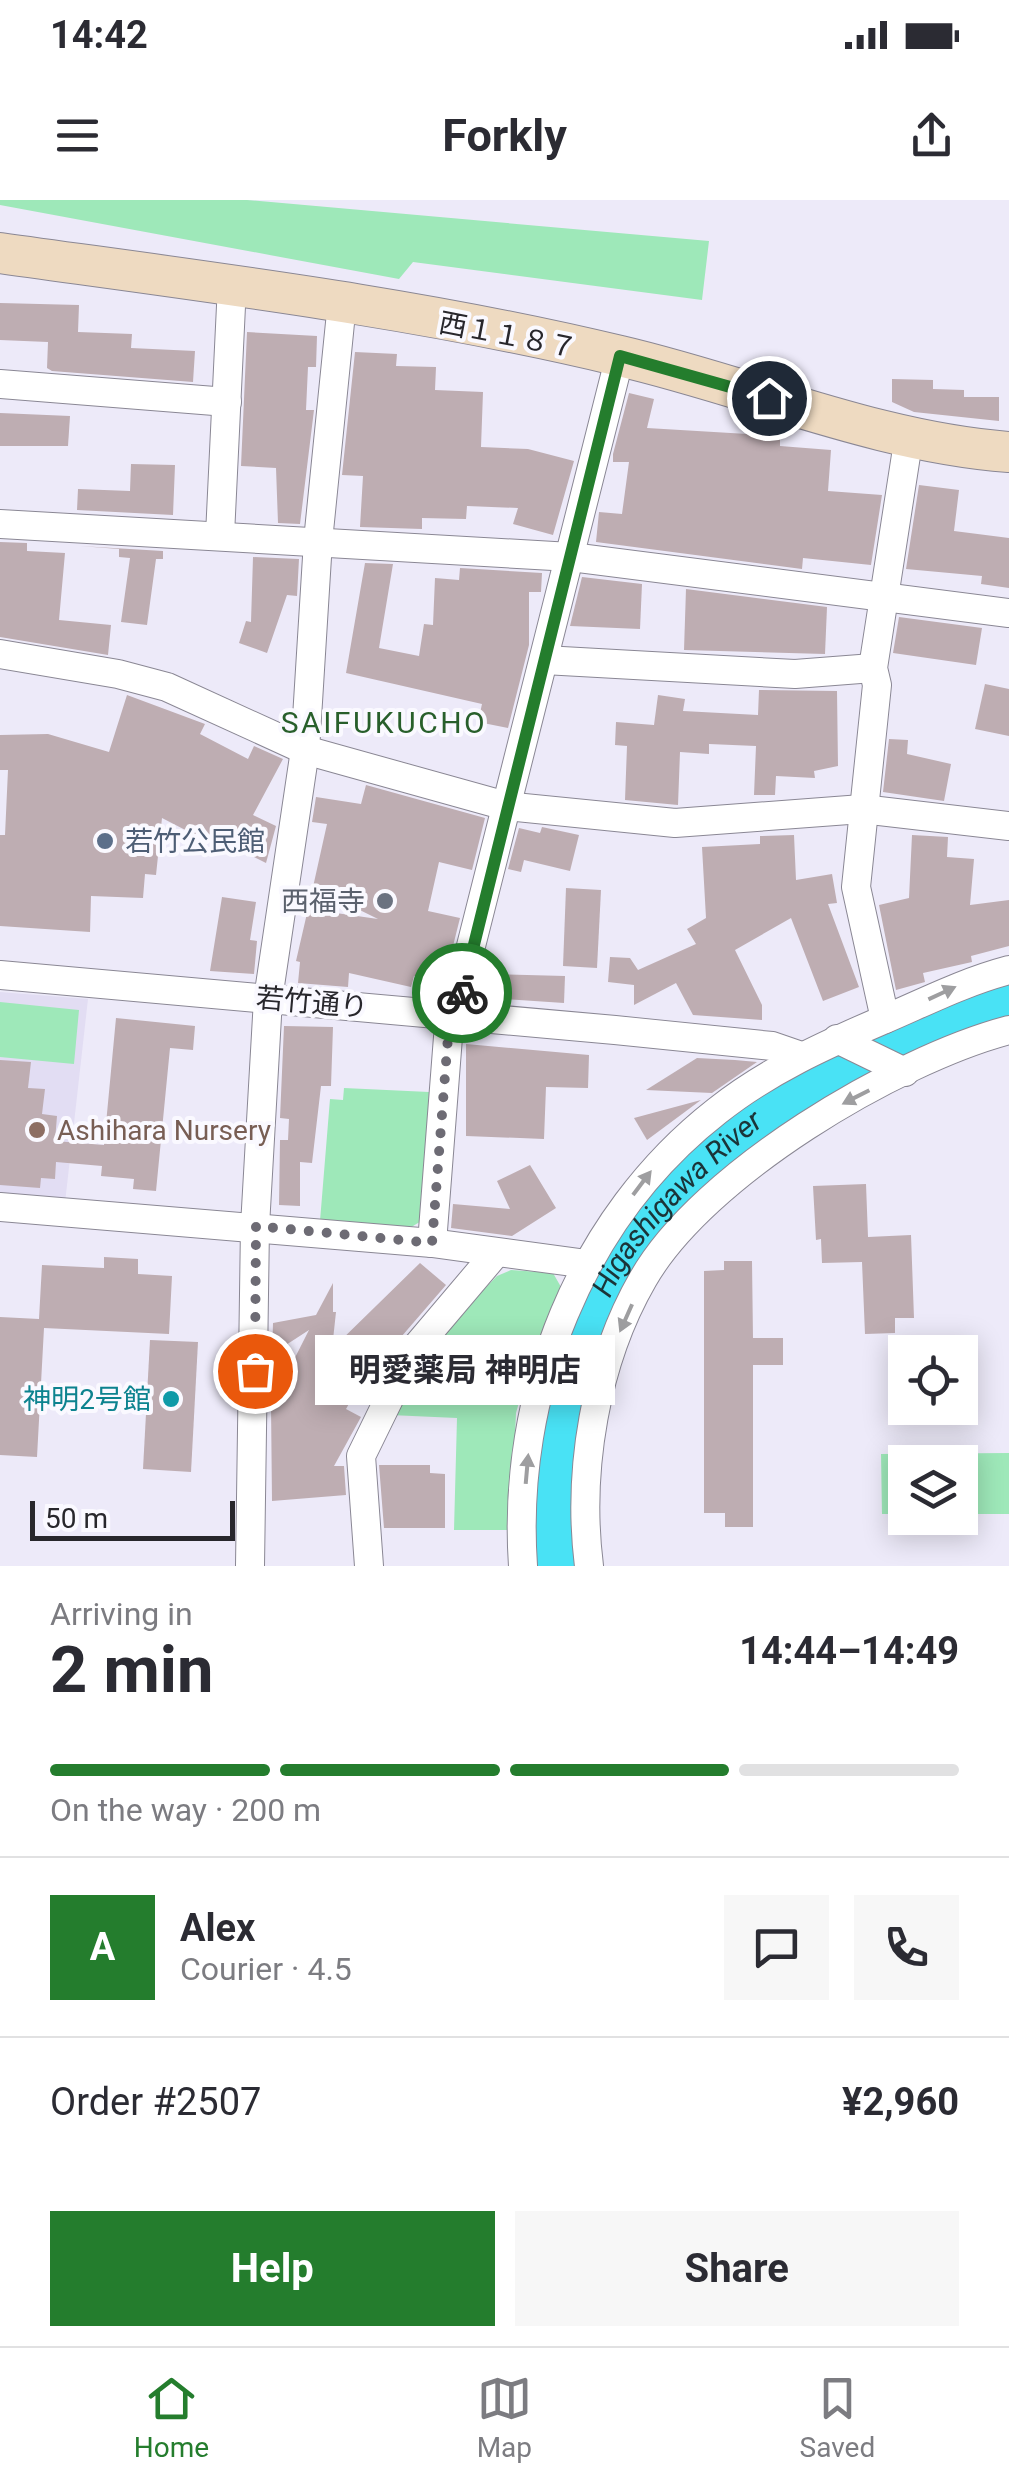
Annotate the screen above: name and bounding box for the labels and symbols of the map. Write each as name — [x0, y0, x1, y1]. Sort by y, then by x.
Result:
street label: 西１１８７ — [436, 306, 580, 365]
pin — [727, 356, 812, 441]
district label: SAIFUKUCHO — [281, 705, 487, 740]
place label: 若竹公民館 — [125, 825, 265, 858]
marker: 若竹公民館 — [94, 830, 116, 852]
place label: 西福寺 — [281, 885, 365, 918]
marker: 西福寺 — [374, 890, 396, 912]
courier — [412, 943, 512, 1043]
street label: 若竹通り — [255, 981, 369, 1024]
one-way arrow — [928, 984, 957, 1001]
one-way arrow — [841, 1088, 870, 1105]
water label: Higashigawa River — [584, 1102, 770, 1302]
place label: Ashihara Nursery — [57, 1114, 271, 1147]
marker: Ashihara Nursery — [26, 1119, 48, 1141]
one-way arrow — [631, 1171, 652, 1197]
one-way arrow — [618, 1303, 634, 1333]
pin — [213, 1329, 298, 1414]
callout: 明愛薬局 神明店 — [315, 1336, 615, 1406]
place label: 神明2号館 — [23, 1383, 151, 1416]
marker: 神明2号館 — [160, 1388, 182, 1410]
one-way arrow — [519, 1452, 535, 1484]
scale bar — [30, 1496, 235, 1540]

